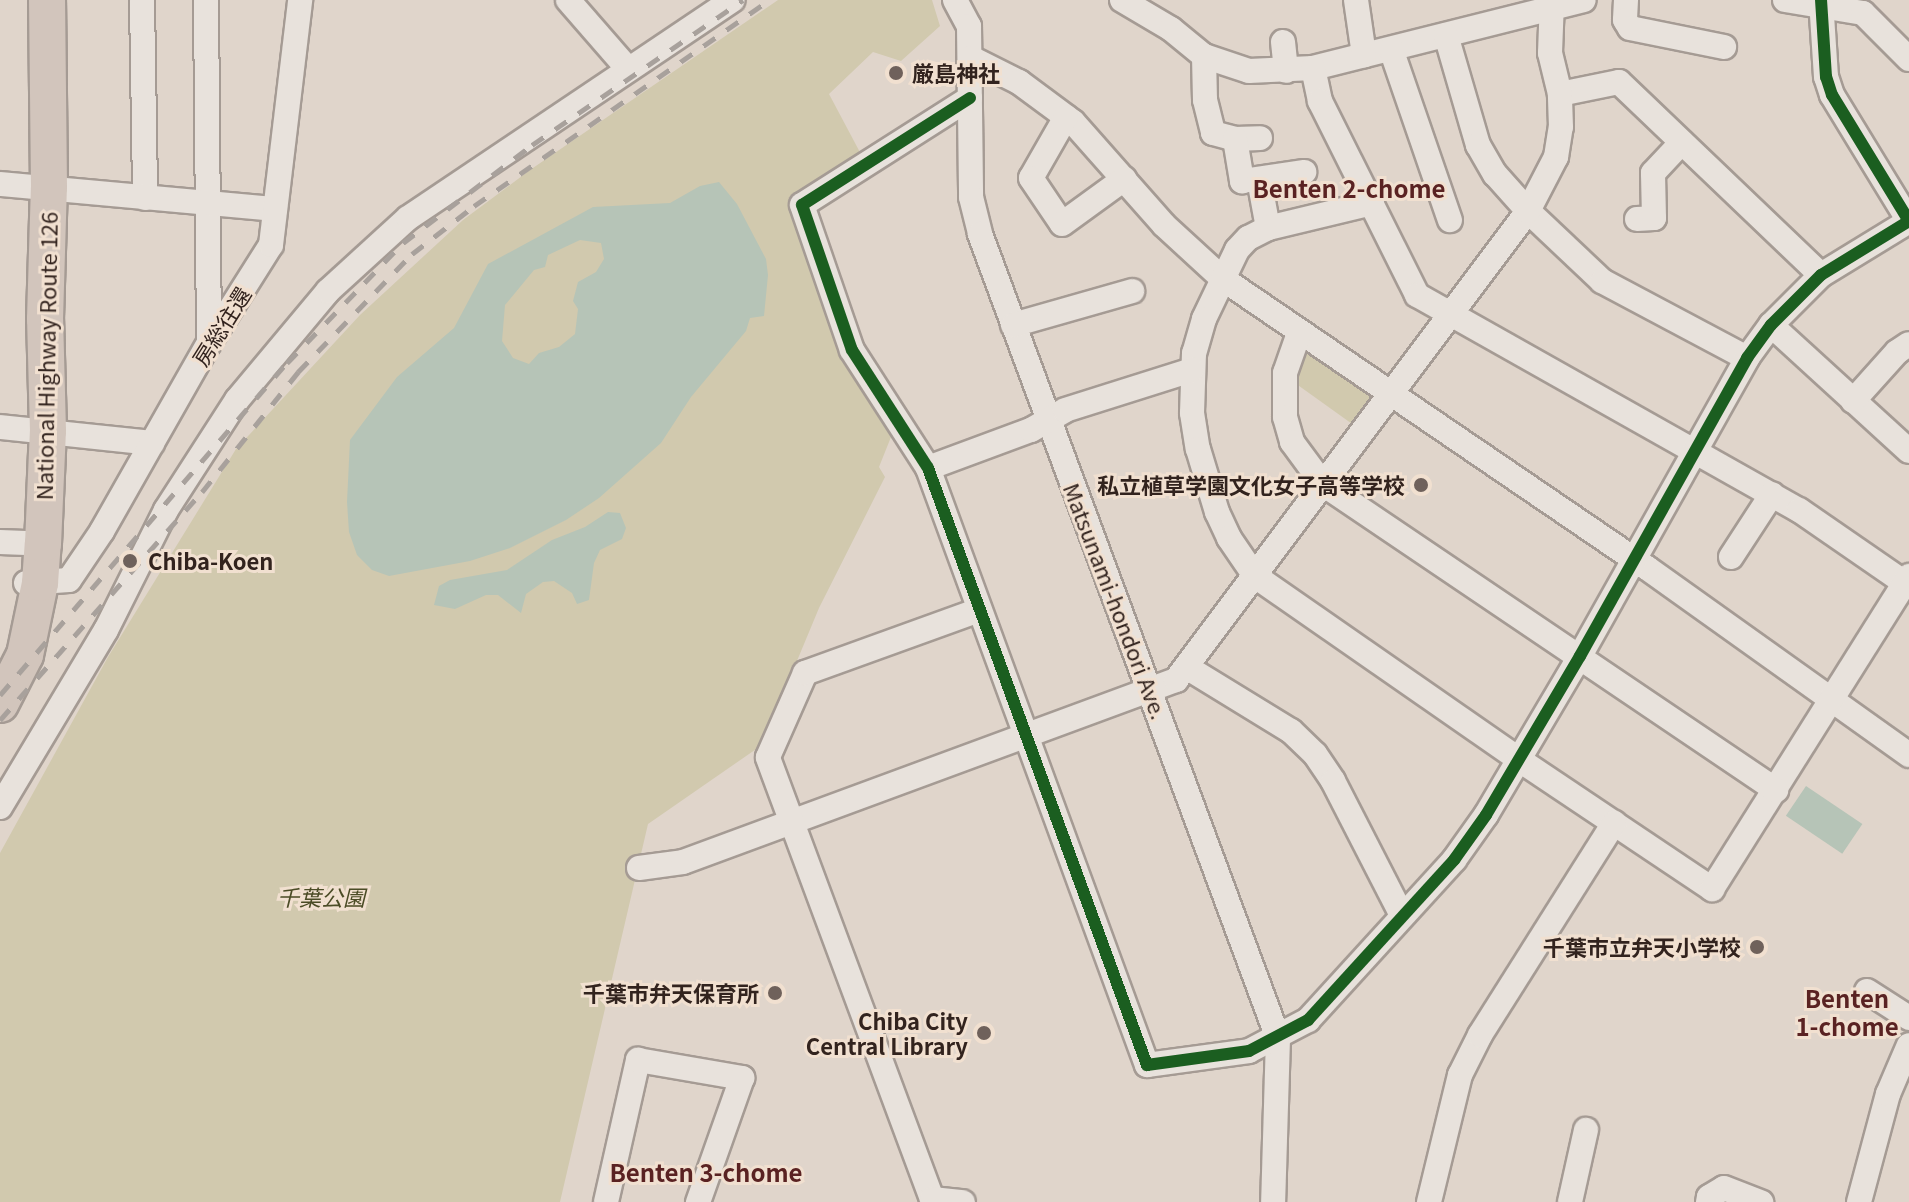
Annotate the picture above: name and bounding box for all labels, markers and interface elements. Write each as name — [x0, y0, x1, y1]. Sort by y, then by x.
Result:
place label: 厳島神社 — [912, 60, 1000, 86]
marker: 厳島神社 — [887, 64, 905, 82]
district label: Benten 2-chome — [1252, 174, 1446, 202]
street label: National Highway Route 126 — [30, 212, 62, 500]
street label: 房総往還 — [186, 282, 256, 370]
place label: 私立植草学園文化女子高等学校 — [1097, 472, 1405, 498]
marker: 私立植草学園文化女子高等学校 — [1412, 476, 1430, 494]
street label: Matsunami-hondori Ave. — [1059, 479, 1173, 723]
place label: Chiba-Koen — [148, 548, 273, 574]
marker: Chiba-Koen — [119, 550, 141, 572]
park label: 千葉公園 — [277, 884, 365, 910]
place label: 千葉市立弁天小学校 — [1543, 934, 1741, 960]
marker: 千葉市立弁天小学校 — [1748, 938, 1766, 956]
place label: 千葉市弁天保育所 — [583, 980, 759, 1006]
marker: 千葉市弁天保育所 — [766, 984, 784, 1002]
district label: Benten 1-chome — [1795, 984, 1899, 1040]
place label: Chiba City Central Library — [806, 1007, 968, 1058]
marker: Chiba City Central Library — [975, 1024, 993, 1042]
district label: Benten 3-chome — [609, 1158, 803, 1186]

